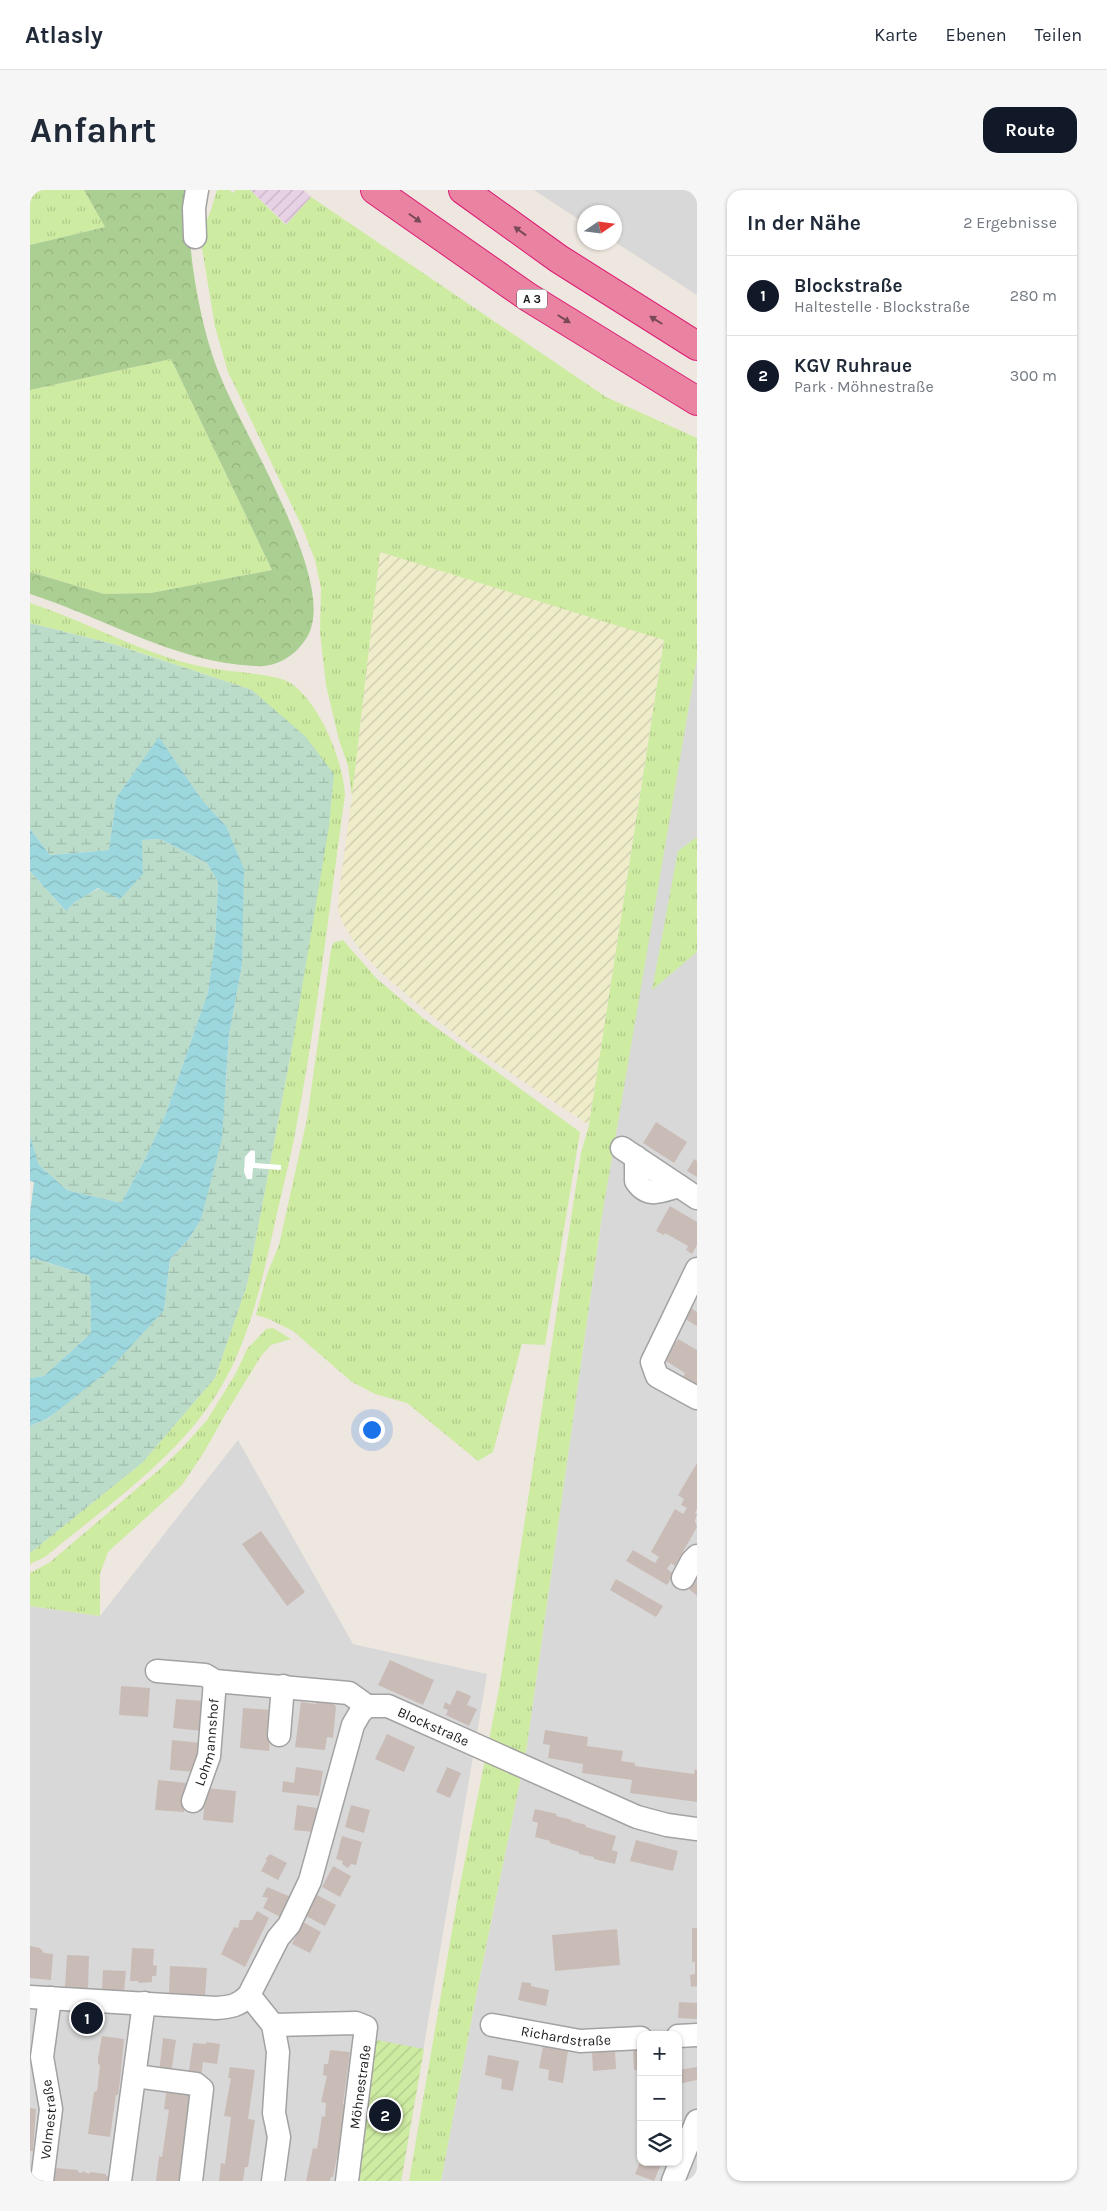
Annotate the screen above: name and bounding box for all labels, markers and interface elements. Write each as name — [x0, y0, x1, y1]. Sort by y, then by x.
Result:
text: Atlasly — [25, 21, 103, 49]
text: Karte — [874, 24, 918, 46]
text: Ebenen — [946, 24, 1007, 46]
text: Teilen — [1035, 24, 1082, 46]
button: Route — [983, 107, 1077, 153]
text: Anfahrt — [30, 110, 156, 151]
north arrow — [577, 205, 622, 250]
text: In der Nähe — [747, 211, 861, 235]
one-way arrow — [408, 213, 422, 223]
text: 2 Ergebnisse — [963, 213, 1057, 232]
one-way arrow — [513, 226, 527, 236]
text: Blockstraße — [794, 275, 903, 297]
text: 1 — [760, 286, 766, 305]
text: 280 m — [1010, 286, 1057, 305]
road number: A 3 — [517, 290, 547, 308]
text: Haltestelle · Blockstraße — [794, 297, 970, 316]
one-way arrow — [558, 314, 571, 324]
one-way arrow — [649, 316, 662, 325]
text: KGV Ruhraue — [794, 355, 912, 377]
text: 2 — [758, 366, 768, 385]
text: 300 m — [1010, 366, 1057, 385]
text: Park · Möhnestraße — [794, 377, 934, 396]
your location — [359, 1417, 385, 1443]
street label: Lohmannshof — [191, 1698, 223, 1788]
street label: Blockstraße — [395, 1703, 472, 1750]
pin: 1 — [71, 1999, 103, 2037]
street label: Richardstraße — [520, 2022, 611, 2050]
map controls — [637, 2031, 682, 2166]
button: + — [637, 2031, 682, 2076]
street label: Möhnestraße — [346, 2044, 375, 2130]
button: − — [637, 2076, 682, 2121]
street label: Volmestraße — [37, 2078, 60, 2161]
pin: 2 — [369, 2096, 401, 2134]
button: layers — [637, 2121, 682, 2166]

